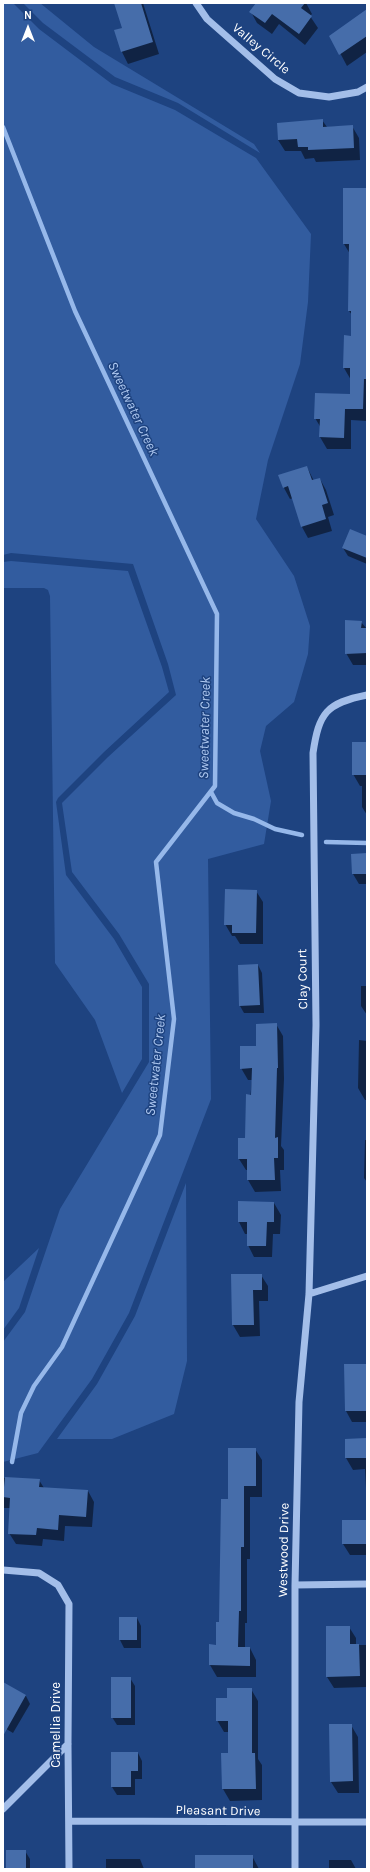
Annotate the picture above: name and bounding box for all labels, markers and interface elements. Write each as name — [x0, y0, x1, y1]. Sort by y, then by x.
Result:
north arrow — [8, 8, 48, 48]
text: N — [24, 9, 32, 22]
street label: Valley Circle — [229, 20, 293, 78]
water label: Sweetwater Creek — [104, 359, 162, 459]
water label: Sweetwater Creek — [196, 677, 214, 779]
street label: Clay Court — [295, 949, 311, 1009]
water label: Sweetwater Creek — [142, 1013, 170, 1117]
street label: Westwood Drive — [275, 1503, 293, 1597]
street label: Camellia Drive — [48, 1682, 64, 1768]
street label: Pleasant Drive — [175, 1802, 261, 1820]

